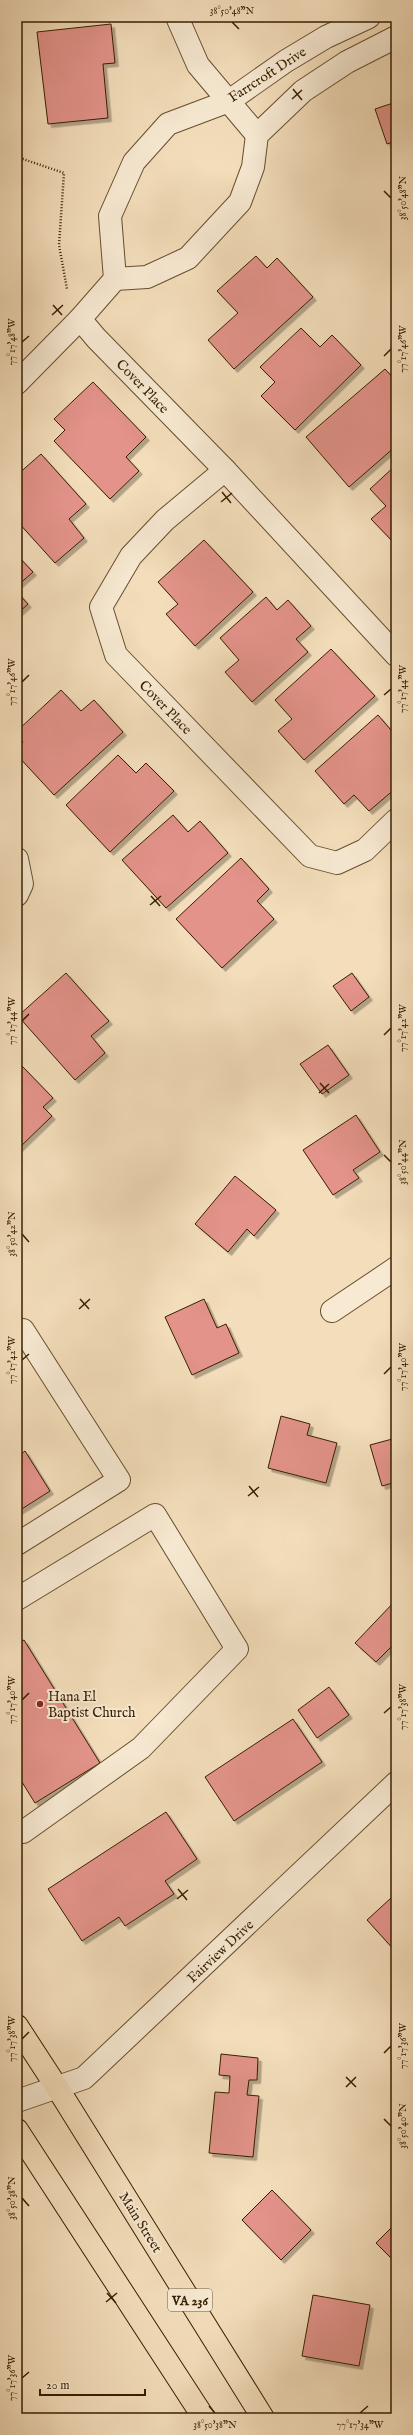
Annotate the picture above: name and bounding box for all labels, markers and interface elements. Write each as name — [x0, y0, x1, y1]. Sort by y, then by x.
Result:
text: 38°50'48"N — [210, 5, 255, 18]
street label: Farrcroft Drive — [225, 43, 310, 107]
text: 38°50'48"N — [397, 175, 410, 220]
text: 77°17'48"W — [6, 318, 19, 366]
text: 77°17'46"W — [397, 325, 410, 373]
street label: Cover Place — [112, 356, 173, 418]
text: 77°17'46"W — [6, 658, 19, 706]
text: 77°17'44"W — [397, 665, 410, 713]
street label: Cover Place — [135, 677, 196, 739]
text: 77°17'44"W — [6, 997, 19, 1045]
text: 77°17'42"W — [397, 1004, 410, 1052]
text: 38°50'44"N — [397, 1139, 410, 1185]
text: 38°50'42"N — [6, 1211, 19, 1257]
text: 77°17'42"W — [6, 1336, 19, 1384]
text: 77°17'40"W — [397, 1343, 410, 1391]
text: 77°17'40"W — [6, 1676, 19, 1724]
text: 77°17'38"W — [397, 1684, 410, 1730]
place label: Hana El Baptist Church — [48, 1688, 136, 1722]
marker: Hana El Baptist Church — [35, 1699, 45, 1709]
street label: Fairview Drive — [184, 1916, 258, 1987]
text: 77°17'38"W — [6, 2016, 19, 2062]
text: 77°17'36"W — [397, 2022, 410, 2069]
text: 38°50'40"N — [397, 2103, 410, 2149]
text: 38°50'38"N — [6, 2176, 19, 2220]
street label: Main Street — [114, 2189, 166, 2256]
road number: VA 236 — [168, 2289, 212, 2311]
text: 77°17'36"W — [6, 2354, 19, 2401]
scale bar — [40, 2371, 145, 2397]
text: 20 m — [46, 2378, 69, 2393]
text: 38°50'38"N — [193, 2419, 237, 2432]
text: 77°17'34"W — [337, 2419, 384, 2432]

